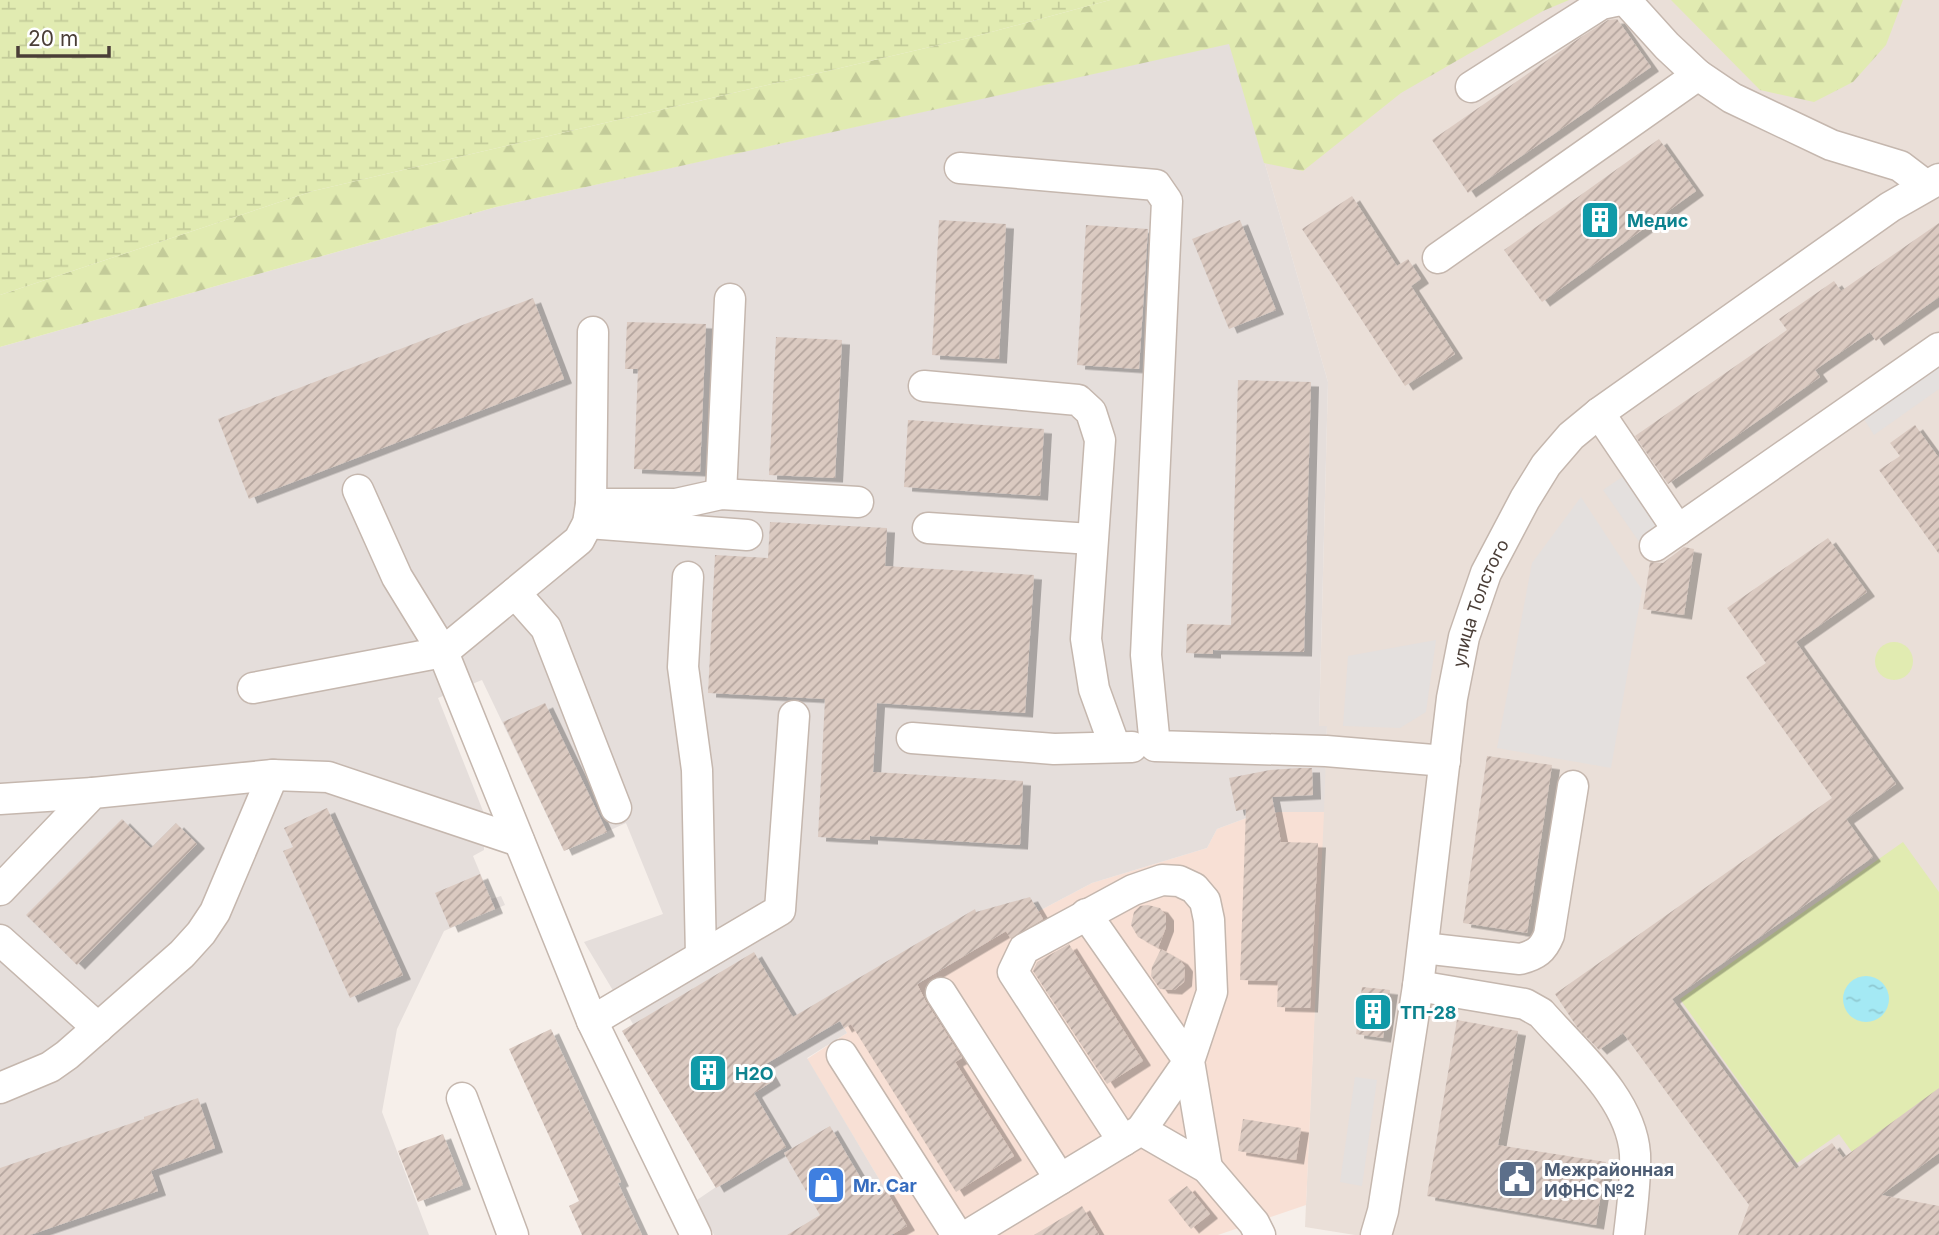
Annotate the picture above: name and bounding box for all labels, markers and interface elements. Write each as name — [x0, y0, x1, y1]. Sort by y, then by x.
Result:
scale bar — [18, 14, 108, 58]
text: 20 m — [28, 26, 78, 51]
building icon: Медис — [1579, 199, 1621, 241]
place label: Медис — [1627, 210, 1688, 231]
street label: улица Толстого — [1448, 535, 1513, 669]
building icon: ТП-28 — [1352, 991, 1394, 1033]
place label: ТП-28 — [1400, 1002, 1457, 1023]
building icon: Н2О — [687, 1052, 729, 1094]
place label: Н2О — [735, 1063, 774, 1084]
public building icon: Межрайонная ИФНС №2 — [1496, 1158, 1538, 1200]
place label: Межрайонная ИФНС №2 — [1544, 1159, 1674, 1201]
shop icon: Mr. Car — [805, 1164, 847, 1206]
place label: Mr. Car — [853, 1175, 917, 1196]

